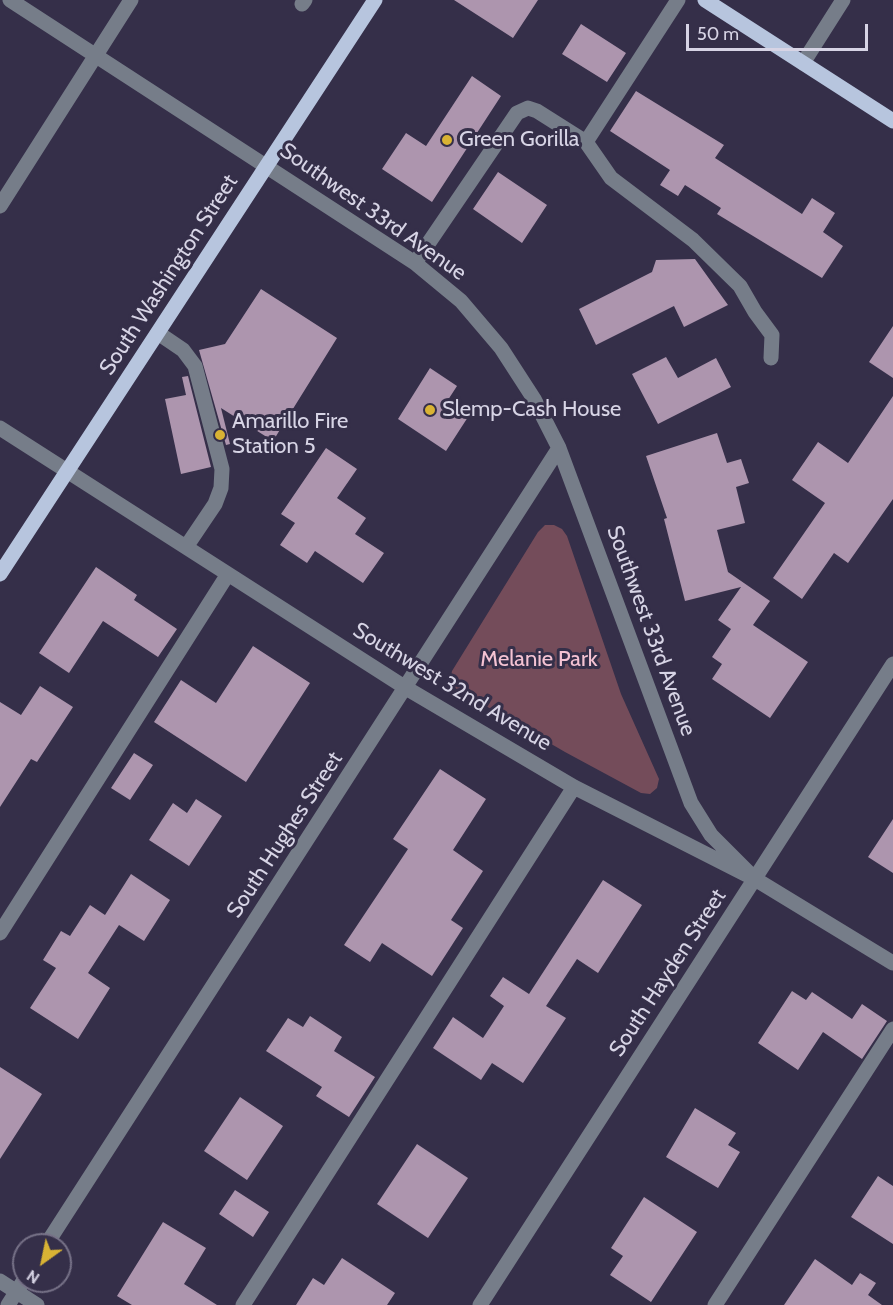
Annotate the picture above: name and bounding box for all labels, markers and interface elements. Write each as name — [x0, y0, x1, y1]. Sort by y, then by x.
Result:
scale bar — [689, 12, 870, 50]
text: 50 m — [697, 23, 739, 45]
place label: Green Gorilla — [459, 127, 579, 153]
marker: Green Gorilla — [440, 133, 454, 147]
street label: Southwest 33rd Avenue — [275, 138, 471, 286]
street label: South Washington Street — [94, 170, 244, 380]
place label: Slemp-Cash House — [442, 397, 621, 423]
marker: Slemp-Cash House — [423, 403, 437, 417]
place label: Amarillo Fire Station 5 — [232, 409, 348, 460]
marker: Amarillo Fire Station 5 — [213, 428, 227, 442]
street label: Southwest 33rd Avenue — [601, 522, 701, 740]
street label: Southwest 32nd Avenue — [348, 617, 556, 757]
park label: Melanie Park — [480, 647, 598, 673]
street label: South Hughes Street — [222, 747, 348, 923]
street label: South Hayden Street — [604, 884, 732, 1062]
north arrow — [12, 1233, 72, 1293]
text: N — [23, 1266, 43, 1288]

